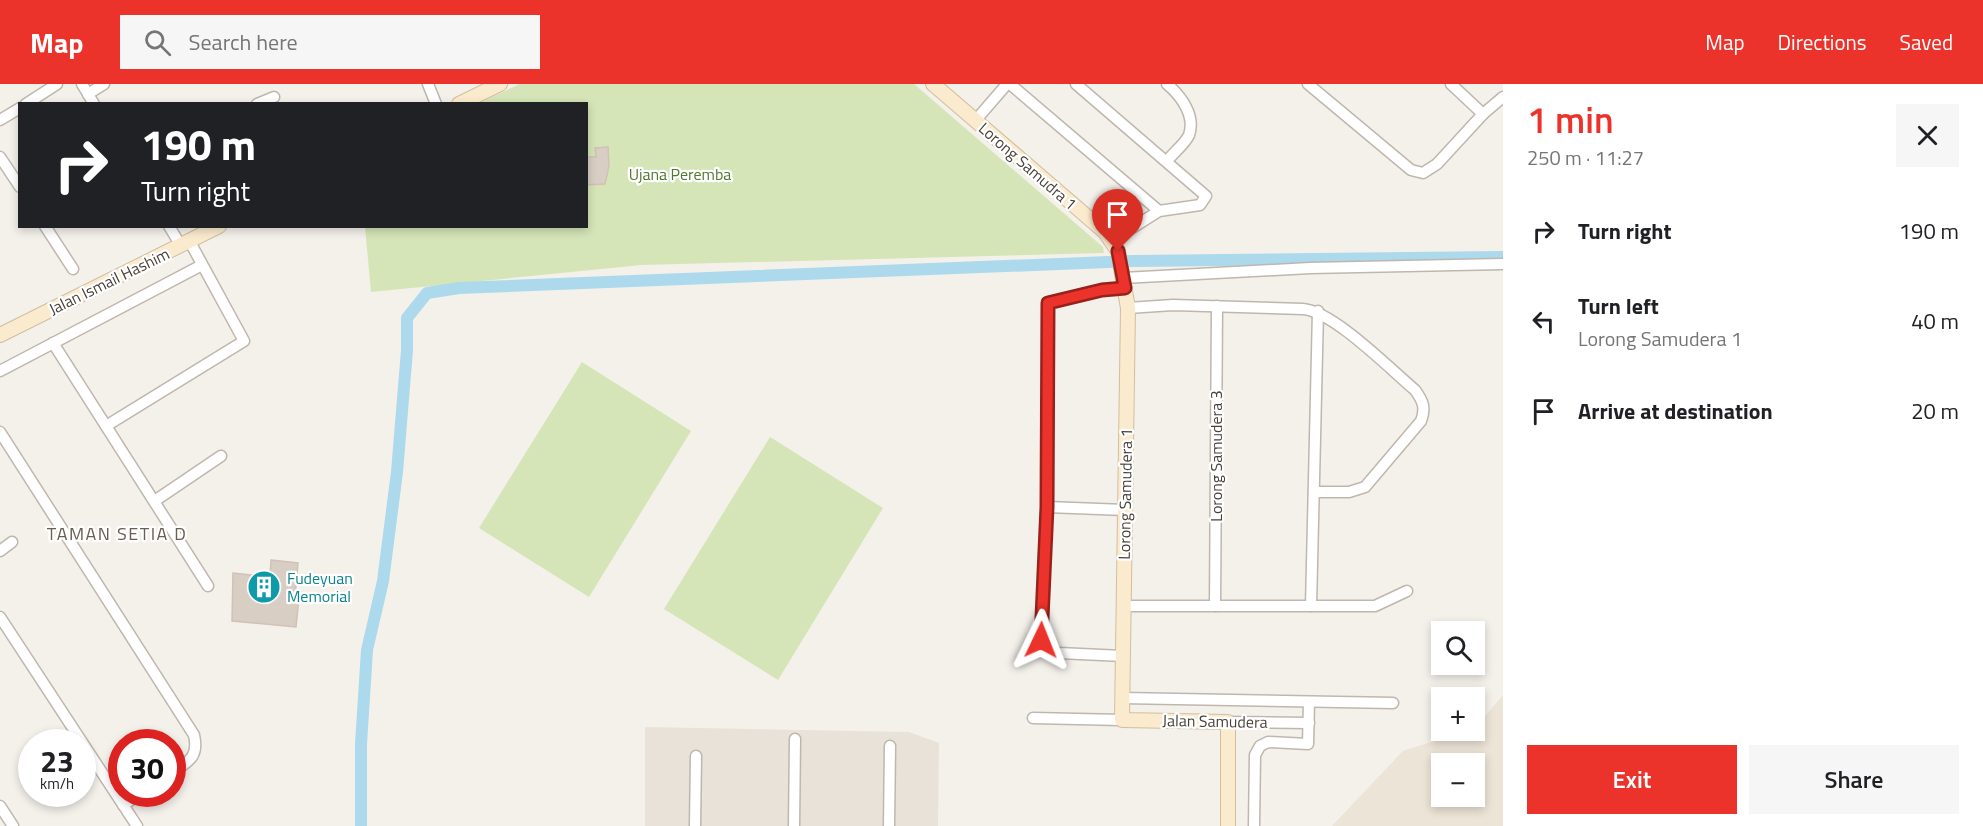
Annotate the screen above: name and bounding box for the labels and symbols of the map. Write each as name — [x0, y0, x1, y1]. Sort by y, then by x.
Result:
street label: Lorong Samudra 1 — [974, 117, 1082, 215]
park label: Ujana Peremba — [629, 162, 731, 186]
pin — [1092, 189, 1143, 251]
street label: Jalan Ismail Hashim — [45, 241, 173, 321]
street label: Lorong Samudera 3 — [1204, 390, 1228, 522]
street label: Lorong Samudera 1 — [1112, 428, 1138, 560]
district label: TAMAN SETIA D — [47, 520, 187, 547]
place label: Fudeyuan Memorial — [287, 566, 353, 608]
building icon: Fudeyuan Memorial — [246, 569, 282, 605]
position arrow — [1009, 608, 1073, 672]
street label: Jalan Samudera — [1162, 708, 1268, 734]
speed limit sign: 30 — [108, 729, 186, 807]

